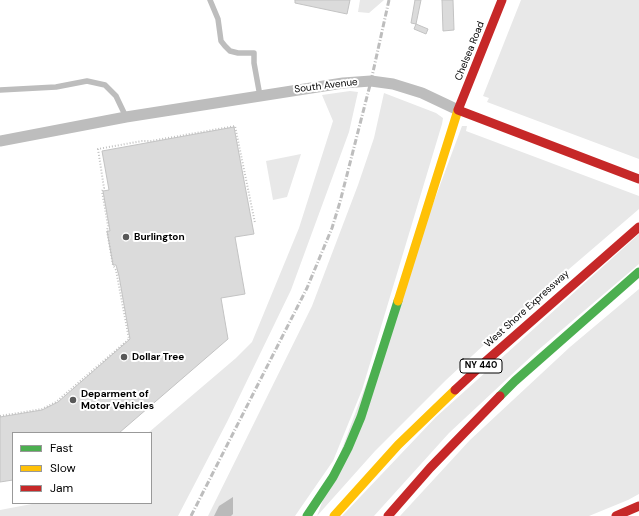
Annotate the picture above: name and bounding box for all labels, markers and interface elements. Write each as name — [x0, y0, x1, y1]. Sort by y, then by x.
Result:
street label: Chelsea Road — [453, 20, 487, 82]
street label: South Avenue — [294, 76, 358, 96]
place label: Burlington — [134, 231, 185, 243]
marker: Burlington — [121, 232, 131, 242]
street label: West Shore Expressway — [482, 268, 572, 350]
place label: Dollar Tree — [132, 351, 184, 363]
marker: Dollar Tree — [119, 352, 129, 362]
road number: NY 440 — [460, 359, 502, 373]
place label: Deparment of Motor Vehicles — [81, 388, 154, 412]
marker: Deparment of Motor Vehicles — [68, 395, 78, 405]
legend — [12, 432, 152, 504]
text: Fast — [50, 440, 73, 456]
text: Slow — [50, 460, 76, 476]
text: Jam — [50, 480, 73, 496]

